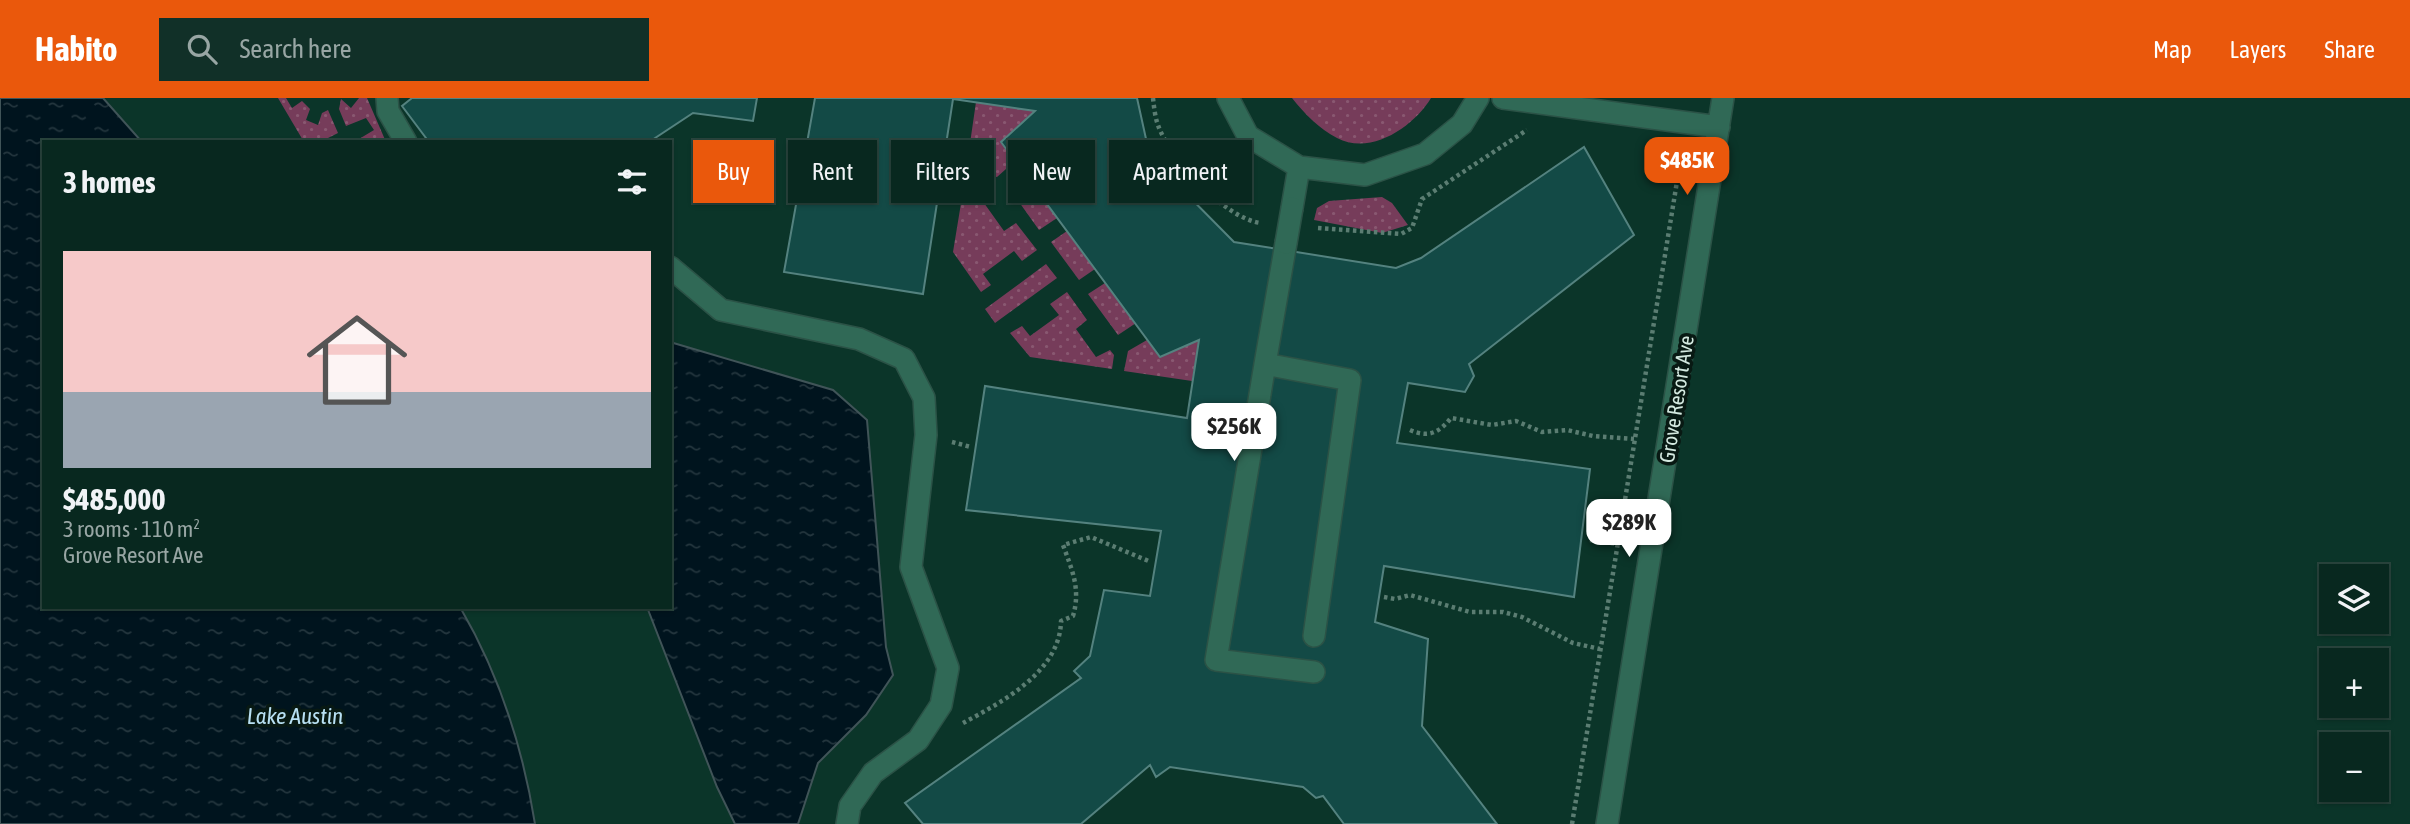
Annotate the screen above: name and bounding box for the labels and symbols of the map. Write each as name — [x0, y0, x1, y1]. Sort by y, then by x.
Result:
pin: $485K — [1638, 138, 1736, 197]
street label: Grove Resort Ave — [1654, 334, 1698, 464]
pin: $256K — [1185, 404, 1283, 463]
pin: $289K — [1580, 500, 1678, 559]
water label: Lake Austin — [247, 703, 343, 729]

